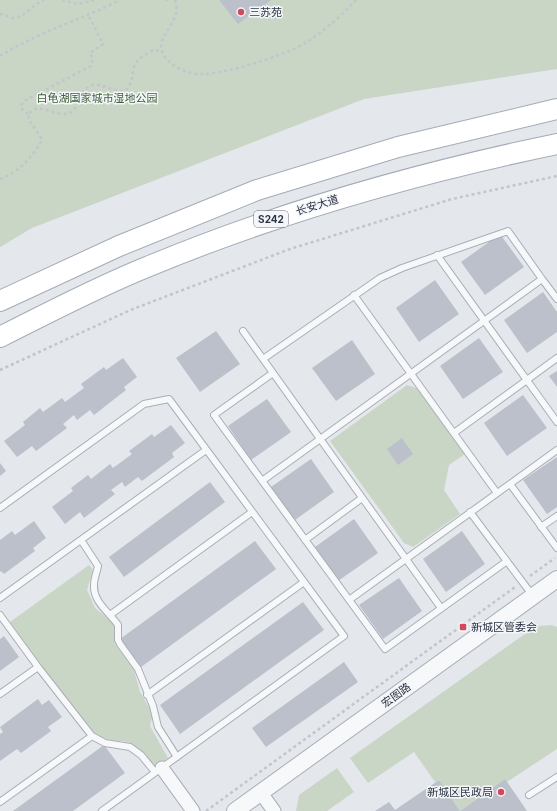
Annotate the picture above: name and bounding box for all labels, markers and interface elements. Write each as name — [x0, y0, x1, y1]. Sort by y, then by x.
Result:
place label: 三苏苑 — [249, 5, 282, 19]
marker: 三苏苑 — [236, 7, 246, 17]
park label: 白龟湖国家城市湿地公园 — [37, 91, 158, 105]
street label: 长安大道 — [294, 192, 340, 218]
road number: S242 — [254, 211, 288, 227]
place label: 新城区管委会 — [471, 620, 537, 634]
marker: 新城区管委会 — [458, 622, 468, 632]
street label: 宏图路 — [379, 680, 413, 710]
place label: 新城区民政局 — [427, 785, 493, 799]
marker: 新城区民政局 — [496, 787, 506, 797]

